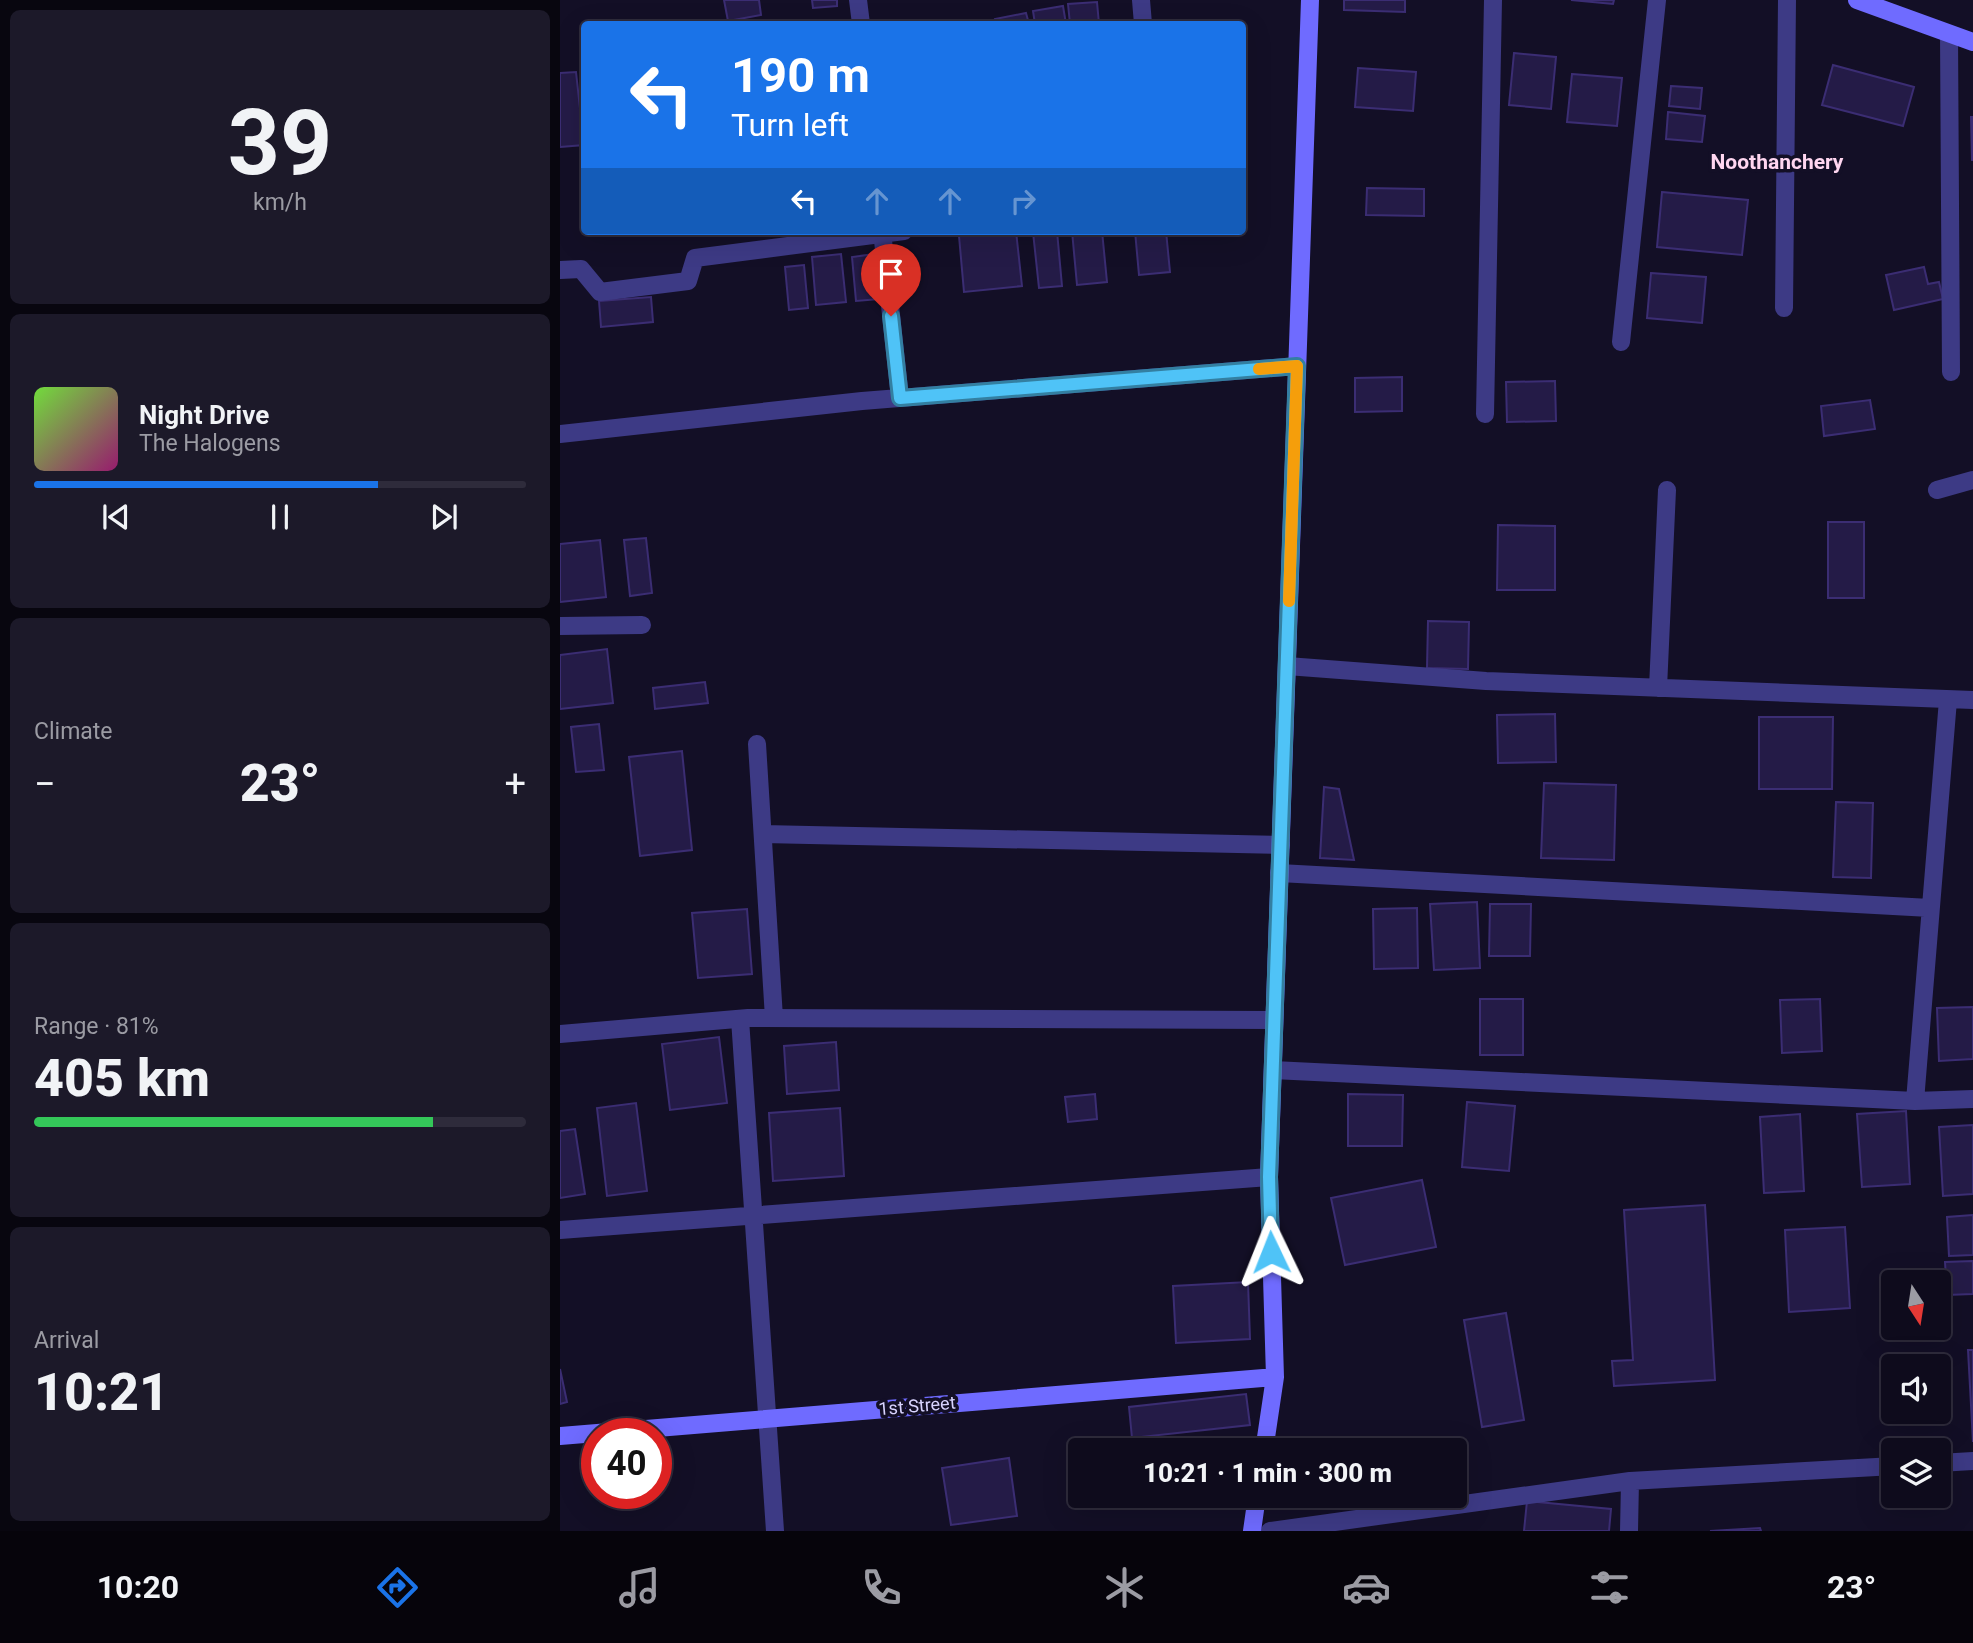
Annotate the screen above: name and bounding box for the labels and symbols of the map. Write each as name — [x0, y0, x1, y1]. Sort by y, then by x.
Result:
district label: Noothanchery — [1711, 150, 1844, 174]
pin — [861, 244, 921, 316]
position arrow — [1234, 1215, 1308, 1289]
north arrow — [1881, 1270, 1951, 1340]
street label: 1st Street — [878, 1392, 956, 1419]
speed limit sign: 40 — [581, 1418, 672, 1509]

